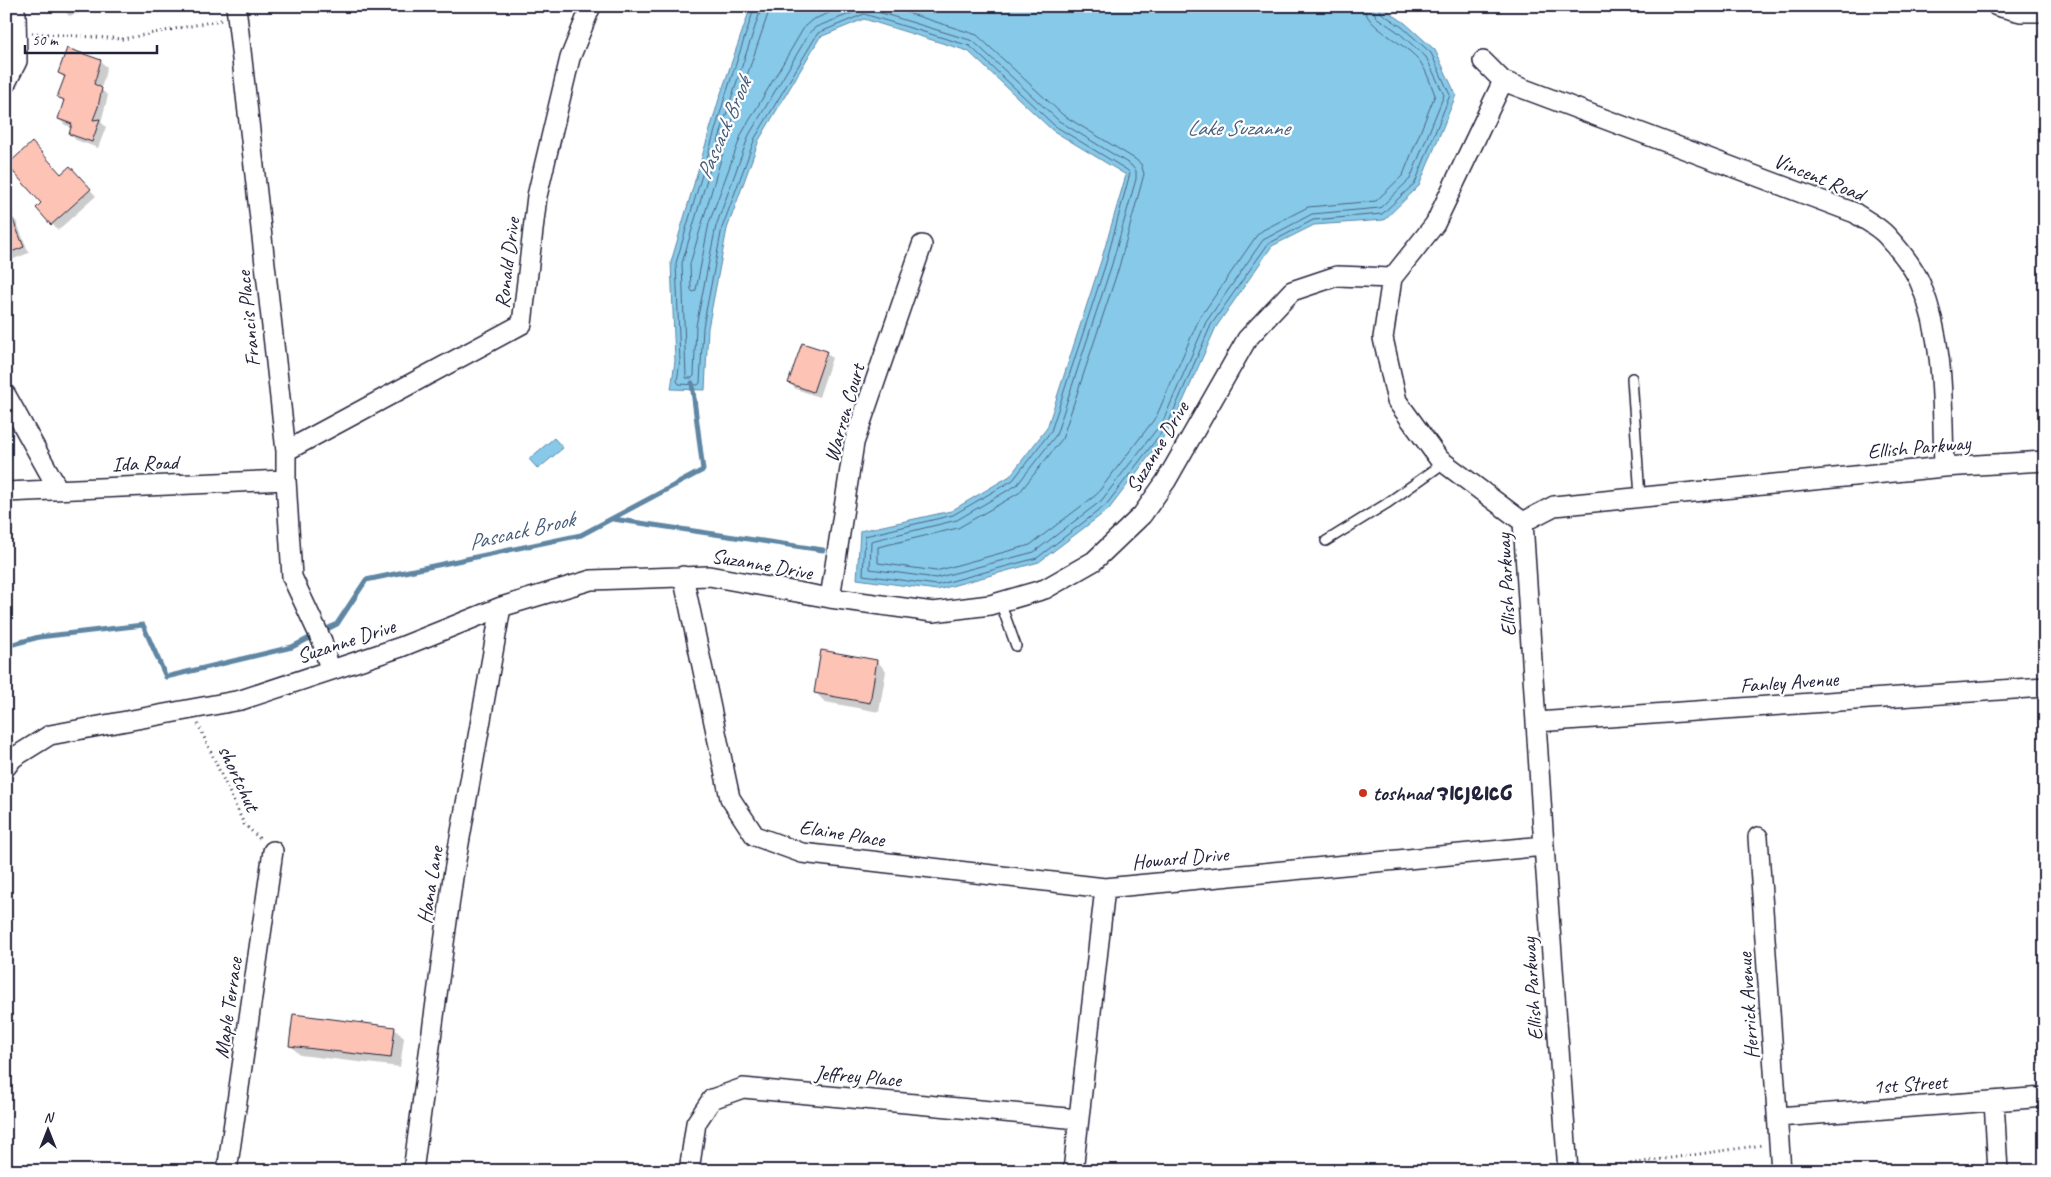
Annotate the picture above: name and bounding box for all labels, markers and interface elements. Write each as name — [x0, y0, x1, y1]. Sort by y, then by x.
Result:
scale bar — [25, 22, 158, 54]
text: 50 m — [32, 31, 59, 50]
water label: Pascack Brook — [690, 70, 759, 183]
water label: Lake Suzanne — [1187, 114, 1293, 142]
street label: Vincent Road — [1770, 147, 1871, 208]
street label: Ronald Drive — [489, 214, 526, 310]
street label: Francis Place — [230, 268, 266, 368]
street label: Warren Court — [818, 359, 871, 465]
street label: Suzanne Drive — [1120, 396, 1195, 497]
street label: Ellish Parkway — [1867, 429, 1973, 464]
street label: Ida Road — [112, 449, 182, 477]
water label: Pascack Brook — [466, 504, 581, 557]
street label: Ellish Parkway — [1490, 531, 1522, 637]
street label: Suzanne Drive — [710, 542, 816, 586]
street label: Suzanne Drive — [294, 613, 400, 669]
street label: Fanley Avenue — [1739, 666, 1840, 698]
street label: shortchut — [212, 741, 266, 817]
place label: toshnad טאשנאד — [1373, 780, 1513, 806]
marker: toshnad טאשנאד — [1357, 787, 1369, 799]
street label: Elaine Place — [798, 813, 888, 853]
street label: Howard Drive — [1131, 841, 1232, 875]
street label: Hana Lane — [411, 842, 449, 925]
street label: Ellish Parkway — [1515, 935, 1549, 1041]
street label: Herrick Avenue — [1731, 951, 1765, 1060]
street label: Maple Terrace — [208, 955, 248, 1060]
street label: Jeffrey Place — [813, 1059, 904, 1093]
street label: 1st Street — [1872, 1068, 1950, 1100]
north arrow — [22, 1104, 72, 1154]
text: N — [44, 1109, 55, 1126]

